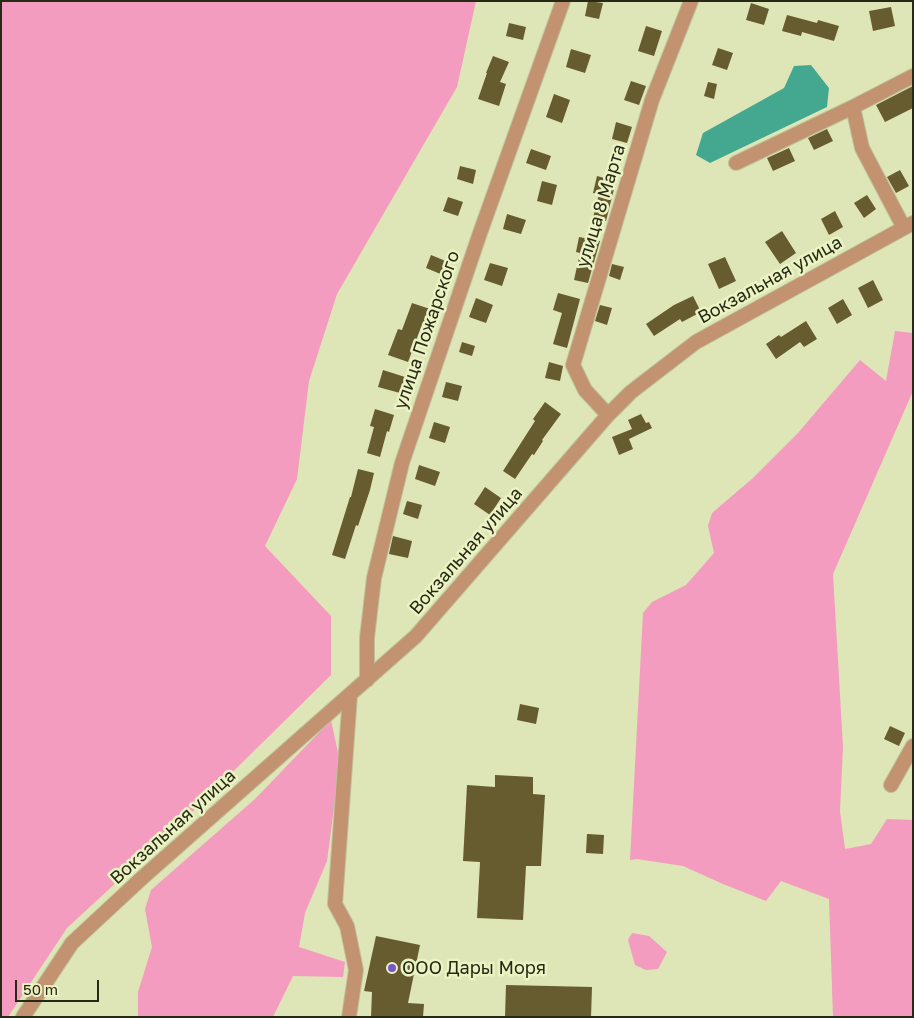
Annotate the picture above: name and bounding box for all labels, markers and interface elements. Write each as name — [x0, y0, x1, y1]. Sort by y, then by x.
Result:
street label: улица 8 Марта — [572, 142, 630, 270]
street label: Вокзальная улица — [694, 231, 846, 329]
street label: улица Пожарского — [390, 248, 464, 412]
street label: Вокзальная улица — [405, 483, 527, 619]
street label: Вокзальная улица — [106, 765, 240, 889]
place label: ООО Дары Моря — [402, 957, 546, 979]
marker: ООО Дары Моря — [386, 962, 398, 974]
scale bar — [18, 970, 101, 1002]
text: 50 m — [23, 980, 58, 998]

